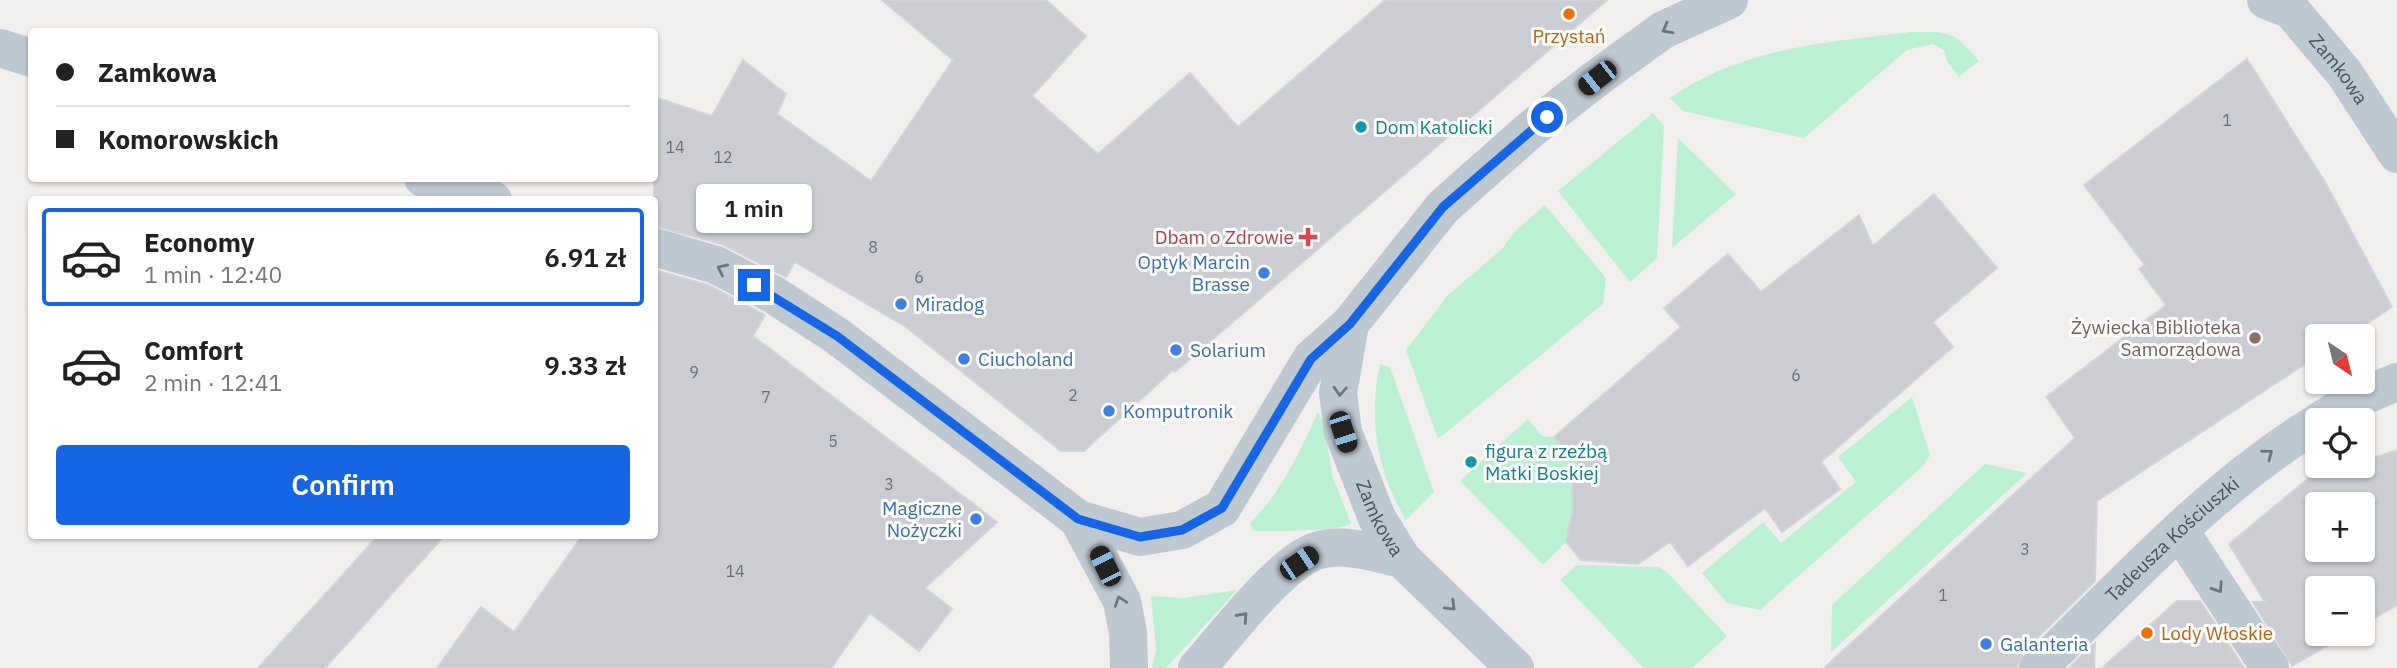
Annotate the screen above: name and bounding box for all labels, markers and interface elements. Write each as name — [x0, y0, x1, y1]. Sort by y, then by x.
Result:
marker: Przystań — [1561, 6, 1577, 22]
one-way arrow — [1662, 21, 1674, 34]
place label: Przystań — [1532, 24, 1606, 48]
street label: Zamkowa — [2304, 29, 2373, 109]
text: Zamkowa — [98, 55, 217, 89]
car — [1574, 57, 1621, 99]
route start — [1531, 101, 1563, 133]
house number: 1 — [2222, 110, 2232, 130]
place label: Dom Katolicki — [1375, 115, 1493, 139]
marker: Dom Katolicki — [1353, 119, 1369, 135]
text: Komorowskich — [98, 122, 279, 156]
house number: 14 — [665, 137, 685, 157]
house number: 12 — [713, 147, 733, 167]
callout: 1 min — [696, 184, 812, 232]
text: 1 min — [724, 193, 784, 223]
text: Economy — [144, 225, 255, 259]
place label: Dbam o Zdrowie — [1155, 225, 1294, 249]
icon: car — [60, 226, 123, 289]
marker: Dbam o Zdrowie — [1300, 229, 1316, 245]
house number: 8 — [868, 237, 878, 257]
text: 6.91 zł — [544, 240, 626, 274]
place label: Optyk Marcin Brasse — [1137, 250, 1250, 296]
text: 1 min · 12:40 — [144, 259, 282, 289]
one-way arrow — [717, 263, 729, 277]
marker: Optyk Marcin Brasse — [1256, 265, 1272, 281]
house number: 6 — [914, 267, 924, 287]
route end — [738, 269, 770, 301]
place label: Miradog — [915, 292, 984, 316]
marker: Miradog — [893, 296, 909, 312]
place label: Żywiecka Biblioteka Samorządowa — [2071, 315, 2241, 361]
north arrow — [2305, 324, 2375, 394]
map controls — [2305, 324, 2375, 646]
marker: Żywiecka Biblioteka Samorządowa — [2247, 330, 2263, 346]
text: Comfort — [144, 333, 243, 367]
icon: car — [60, 334, 123, 397]
place label: Solarium — [1190, 338, 1266, 362]
marker: Solarium — [1168, 342, 1184, 358]
place label: Ciucholand — [978, 347, 1073, 371]
text: 9.33 zł — [544, 348, 626, 382]
marker: Ciucholand — [956, 351, 972, 367]
house number: 9 — [689, 362, 699, 382]
house number: 6 — [1791, 365, 1801, 385]
text: 2 min · 12:41 — [144, 367, 282, 397]
house number: 2 — [1068, 385, 1078, 405]
one-way arrow — [1332, 386, 1347, 397]
house number: 7 — [761, 387, 771, 407]
place label: Komputronik — [1123, 399, 1233, 423]
marker: Komputronik — [1101, 403, 1117, 419]
button: locate — [2305, 408, 2375, 478]
car — [1327, 409, 1360, 455]
house number: 5 — [828, 431, 838, 451]
place label: figura z rzeźbą Matki Boskiej — [1485, 439, 1607, 485]
button: Confirm — [56, 445, 630, 525]
one-way arrow — [2261, 450, 2273, 462]
marker: figura z rzeźbą Matki Boskiej — [1463, 454, 1479, 470]
street label: Tadeusza Kościuszki — [2100, 471, 2244, 607]
house number: 3 — [884, 474, 894, 494]
street label: Zamkowa — [1351, 476, 1409, 561]
button: + — [2305, 492, 2375, 562]
place label: Magiczne Nożyczki — [882, 496, 962, 542]
marker: Magiczne Nożyczki — [968, 511, 984, 527]
house number: 3 — [2020, 539, 2030, 559]
car — [1087, 543, 1124, 589]
car — [1276, 543, 1323, 583]
house number: 14 — [725, 561, 745, 581]
button: − — [2305, 576, 2375, 646]
one-way arrow — [2210, 580, 2222, 593]
house number: 1 — [1938, 585, 1948, 605]
one-way arrow — [1114, 595, 1128, 607]
one-way arrow — [1443, 598, 1456, 611]
one-way arrow — [1234, 613, 1247, 626]
place label: Lody Włoskie — [2161, 621, 2273, 645]
marker: Lody Włoskie — [2139, 625, 2155, 641]
place label: Galanteria — [2000, 632, 2088, 656]
marker: Galanteria — [1978, 636, 1994, 652]

